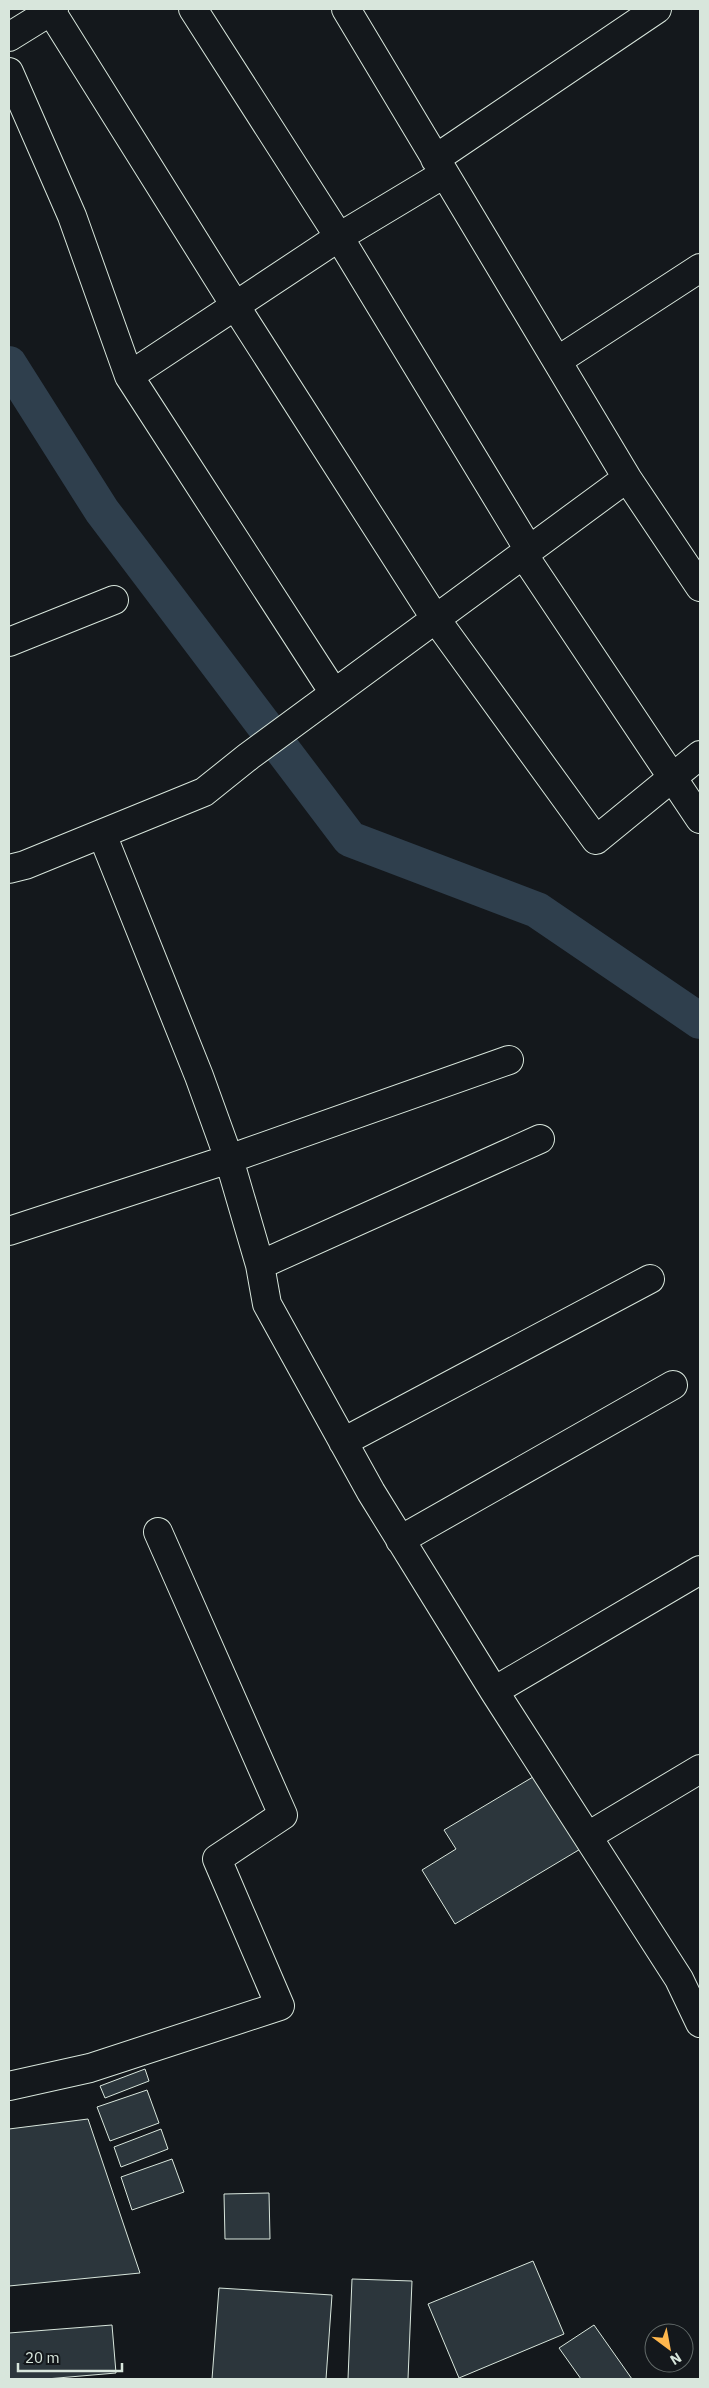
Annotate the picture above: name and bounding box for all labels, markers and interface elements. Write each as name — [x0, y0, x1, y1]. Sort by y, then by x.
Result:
north arrow — [644, 2323, 694, 2373]
scale bar — [18, 2340, 121, 2372]
text: 20 m — [25, 2348, 60, 2367]
text: N — [667, 2349, 685, 2369]

